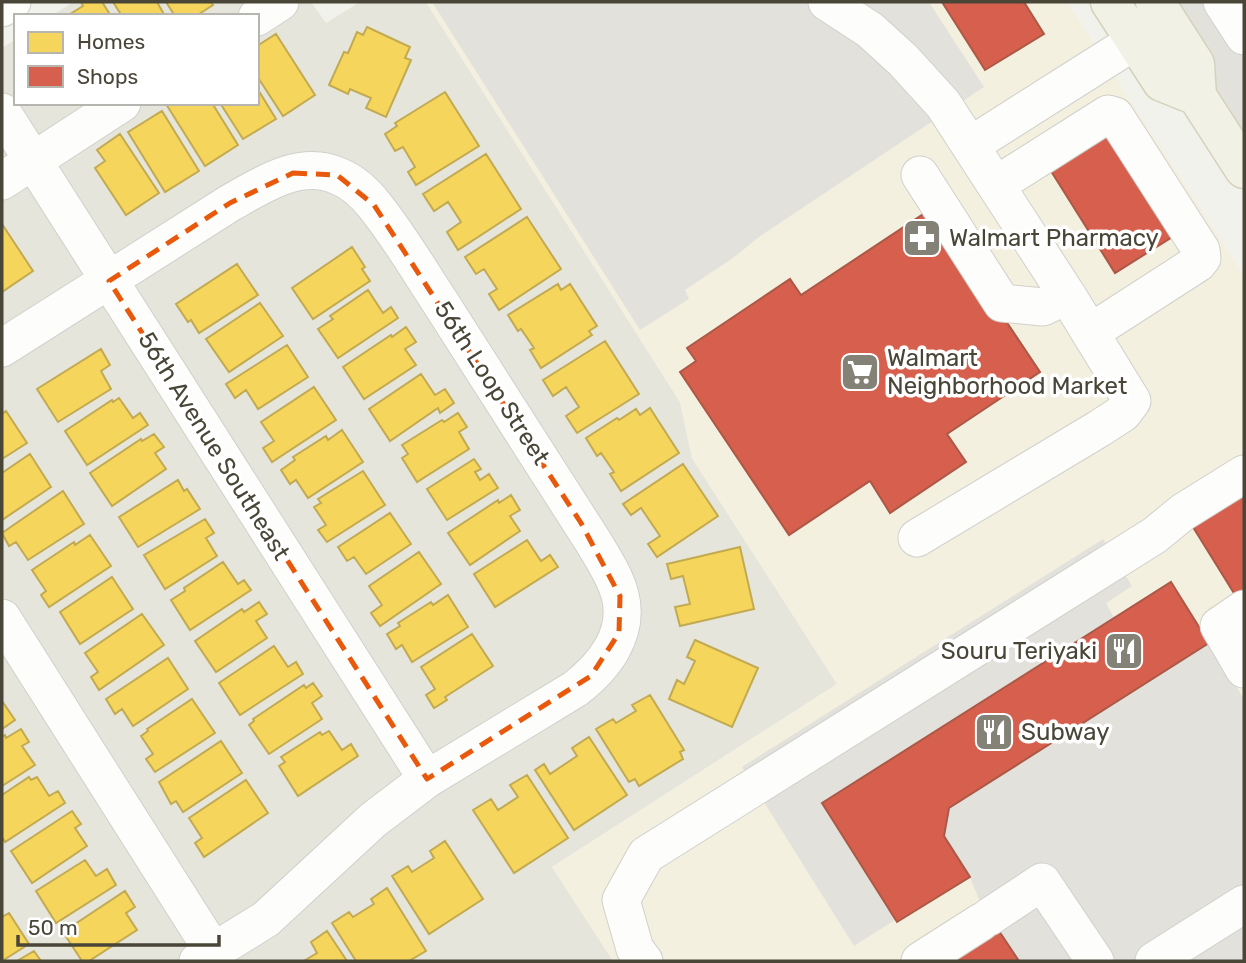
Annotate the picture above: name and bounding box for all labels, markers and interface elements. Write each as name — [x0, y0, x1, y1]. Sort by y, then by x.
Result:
legend — [14, 14, 259, 105]
text: Homes — [77, 29, 145, 54]
text: Shops — [77, 64, 138, 89]
pharmacy icon: Walmart Pharmacy — [901, 217, 943, 259]
place label: Walmart Pharmacy — [949, 224, 1159, 252]
street label: 56th Loop Street — [429, 296, 555, 470]
street label: 56th Avenue Southeast — [132, 327, 296, 565]
place label: Walmart Neighborhood Market — [887, 344, 1127, 400]
supermarket icon: Walmart Neighborhood Market — [839, 351, 881, 393]
restaurant icon: Souru Teriyaki — [1103, 630, 1145, 672]
place label: Souru Teriyaki — [941, 637, 1097, 665]
restaurant icon: Subway — [973, 711, 1015, 753]
place label: Subway — [1021, 718, 1109, 746]
scale bar — [18, 904, 219, 948]
text: 50 m — [28, 915, 78, 940]

